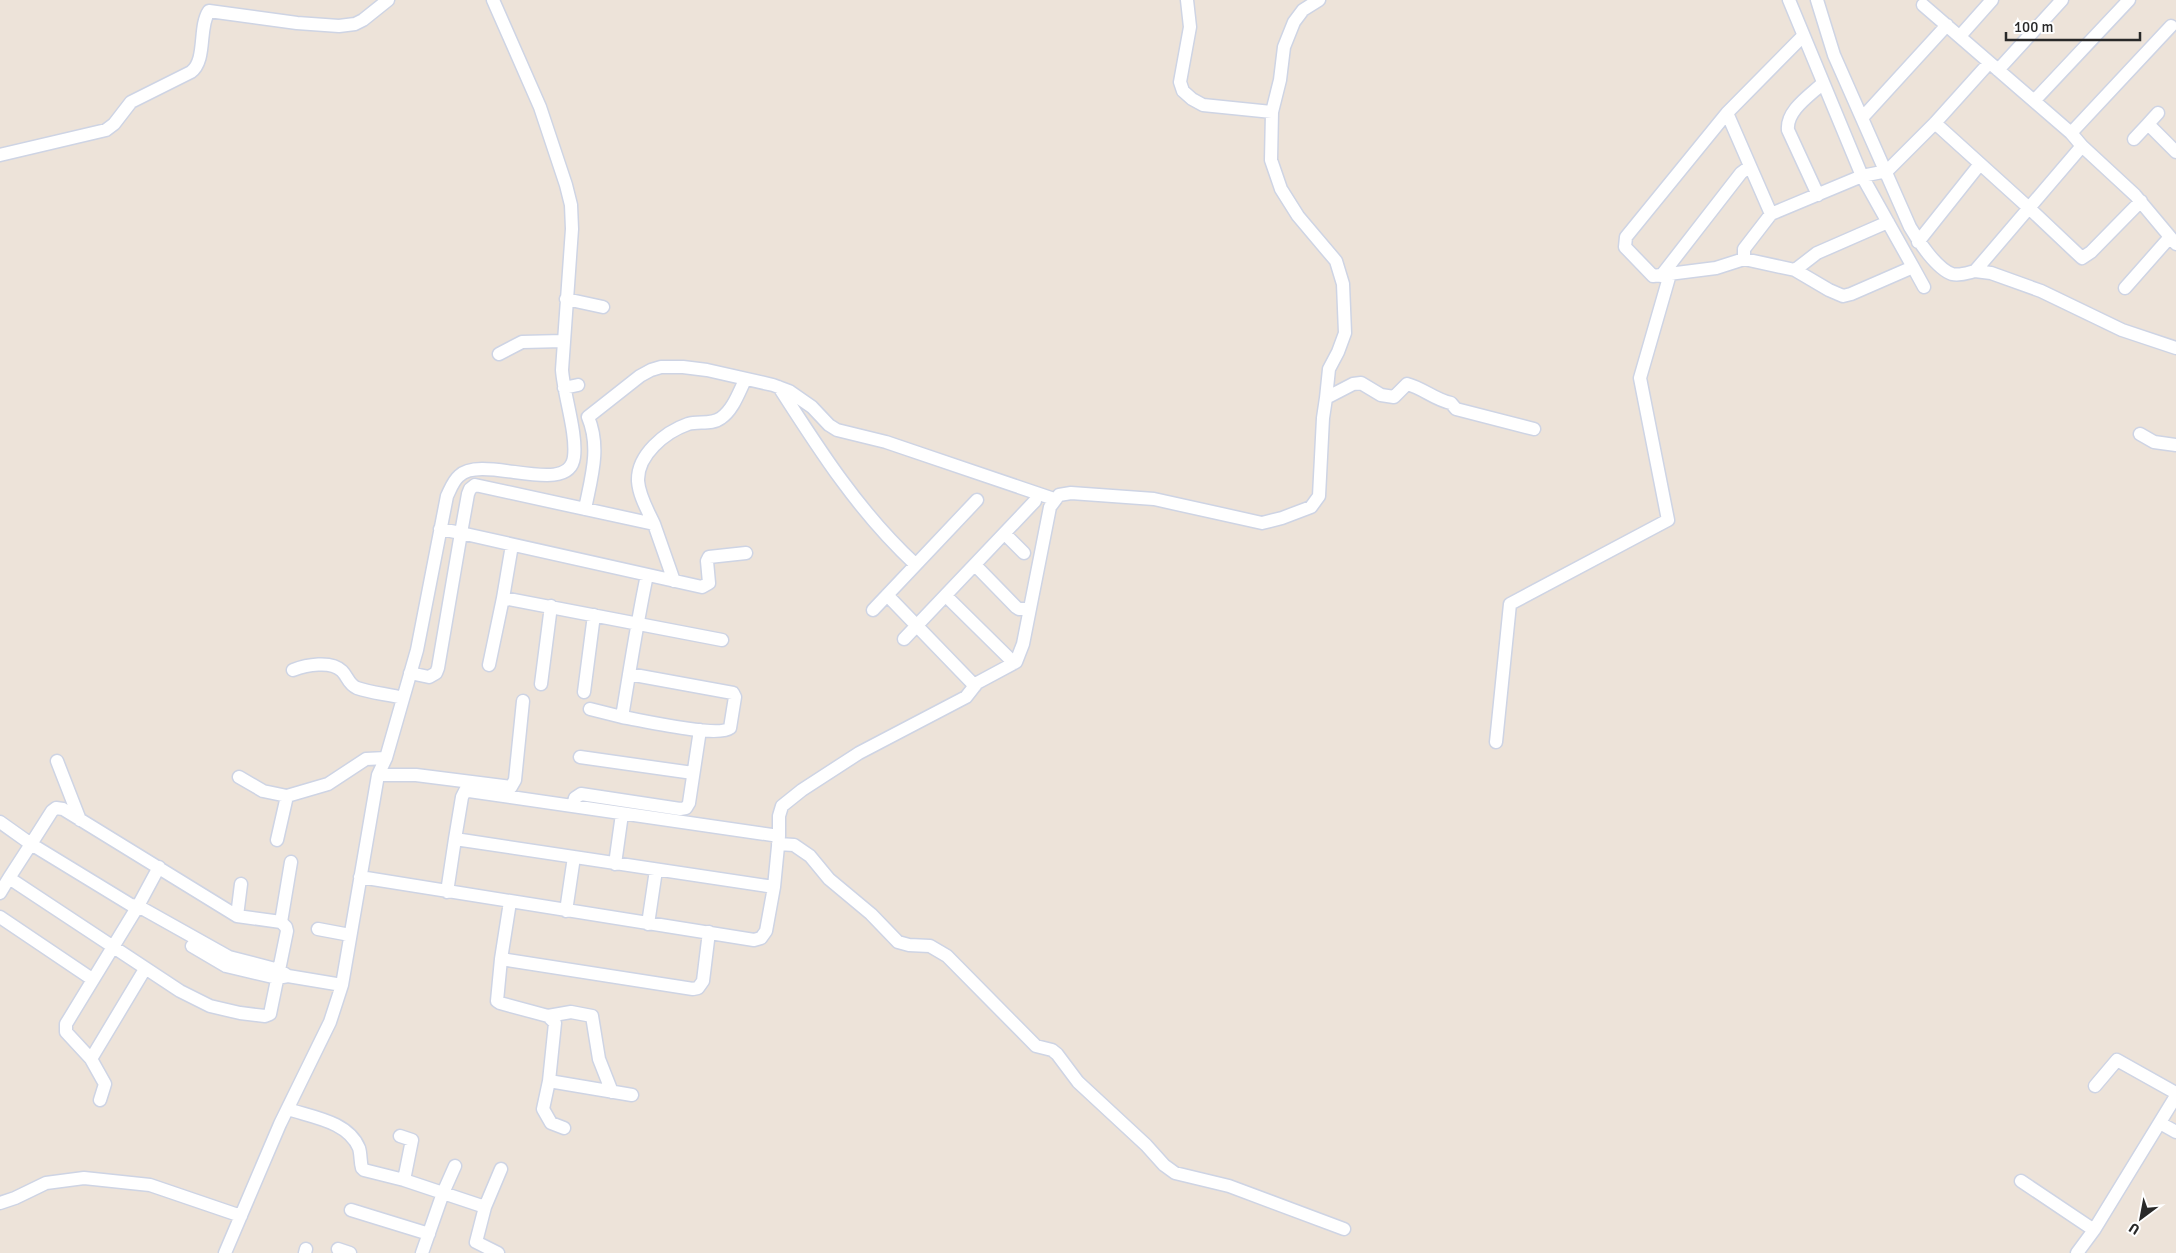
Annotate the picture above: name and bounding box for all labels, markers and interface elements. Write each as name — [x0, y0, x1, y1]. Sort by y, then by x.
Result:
scale bar — [2006, 10, 2140, 42]
text: 100 m — [2014, 18, 2054, 36]
north arrow — [2116, 1193, 2166, 1243]
text: U — [2126, 1219, 2143, 1238]

